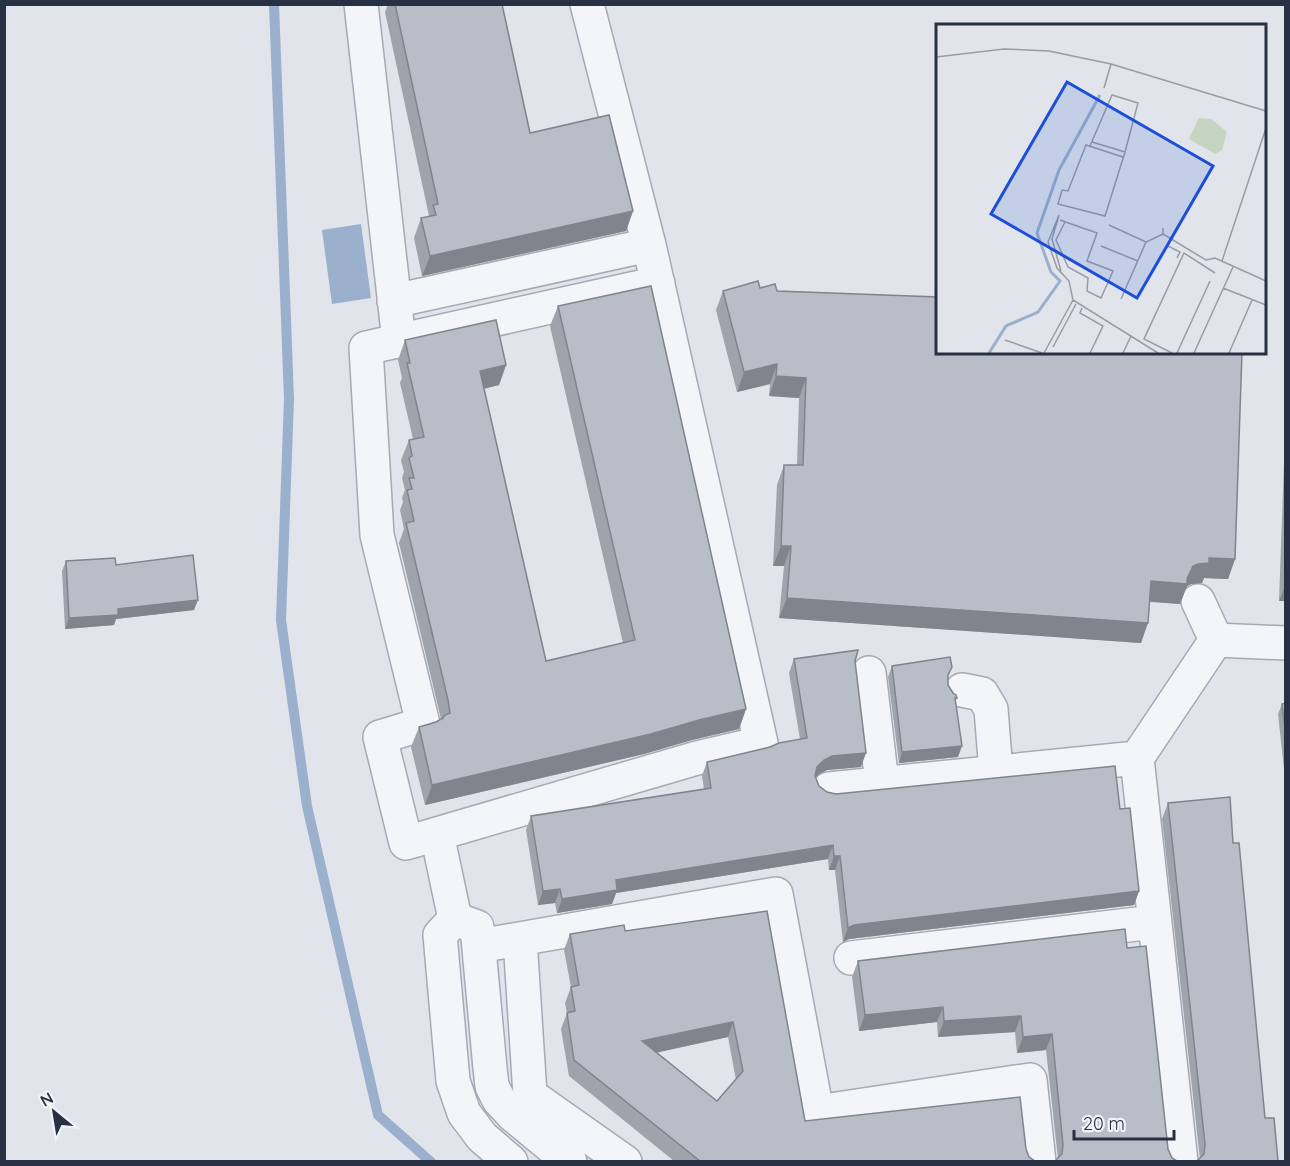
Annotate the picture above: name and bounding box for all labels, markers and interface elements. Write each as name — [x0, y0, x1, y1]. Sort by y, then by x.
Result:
inset map — [936, 24, 1266, 354]
north arrow — [24, 1082, 84, 1142]
text: N — [36, 1087, 57, 1111]
scale bar — [1074, 1103, 1174, 1141]
text: 20 m — [1083, 1112, 1125, 1135]

